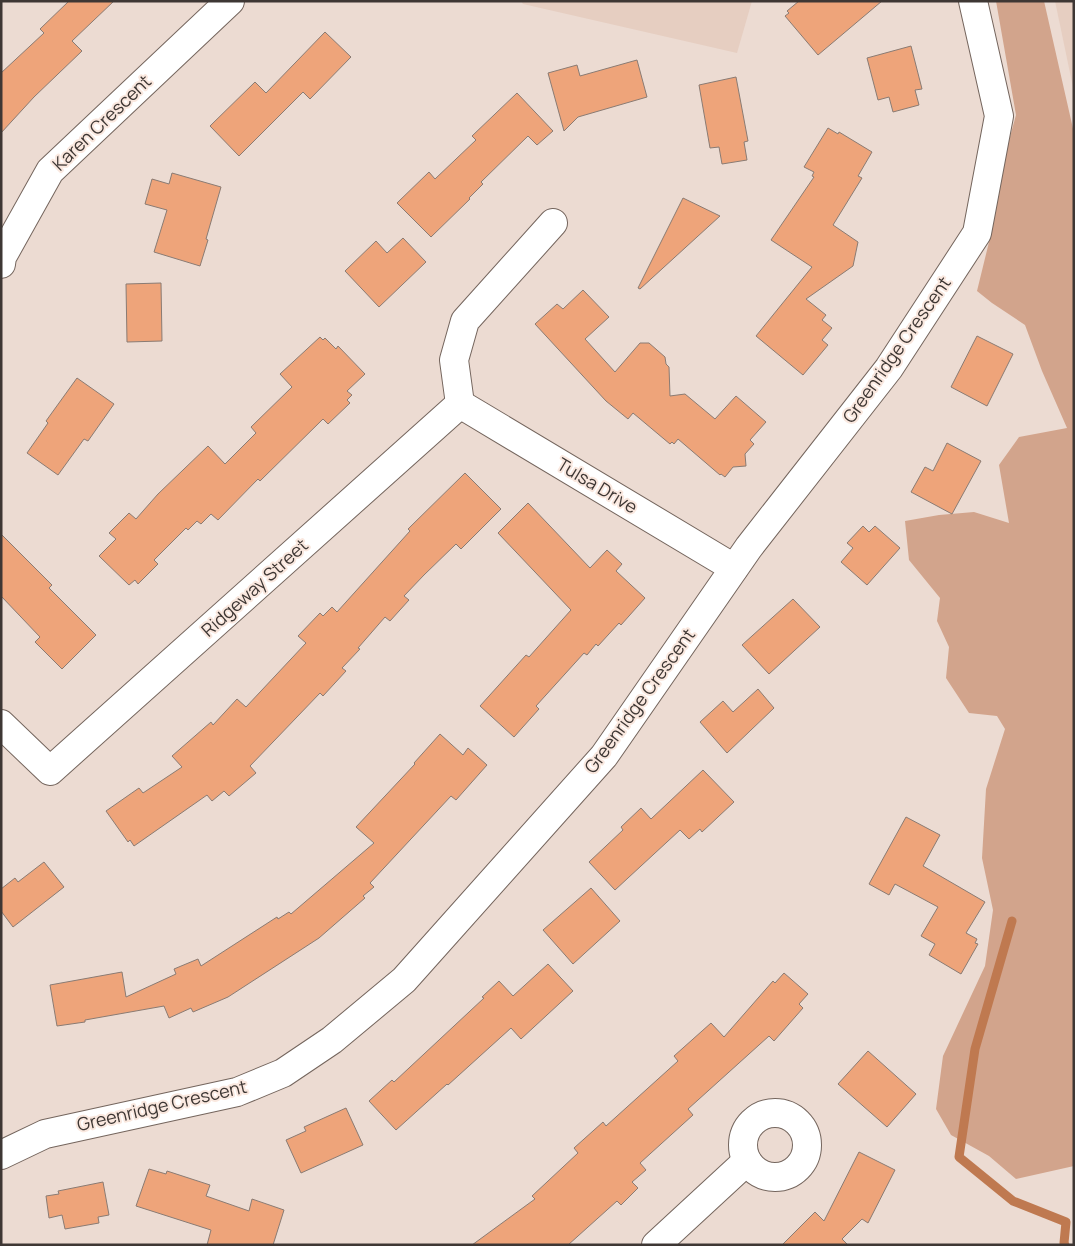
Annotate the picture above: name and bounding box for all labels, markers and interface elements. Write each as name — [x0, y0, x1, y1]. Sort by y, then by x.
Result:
street label: Karen Crescent — [47, 69, 156, 176]
street label: Greenridge Crescent — [837, 271, 956, 427]
street label: Tulsa Drive — [553, 452, 642, 519]
street label: Ridgeway Street — [196, 533, 313, 642]
street label: Greenridge Crescent — [578, 623, 700, 778]
street label: Greenridge Crescent — [74, 1074, 249, 1136]

